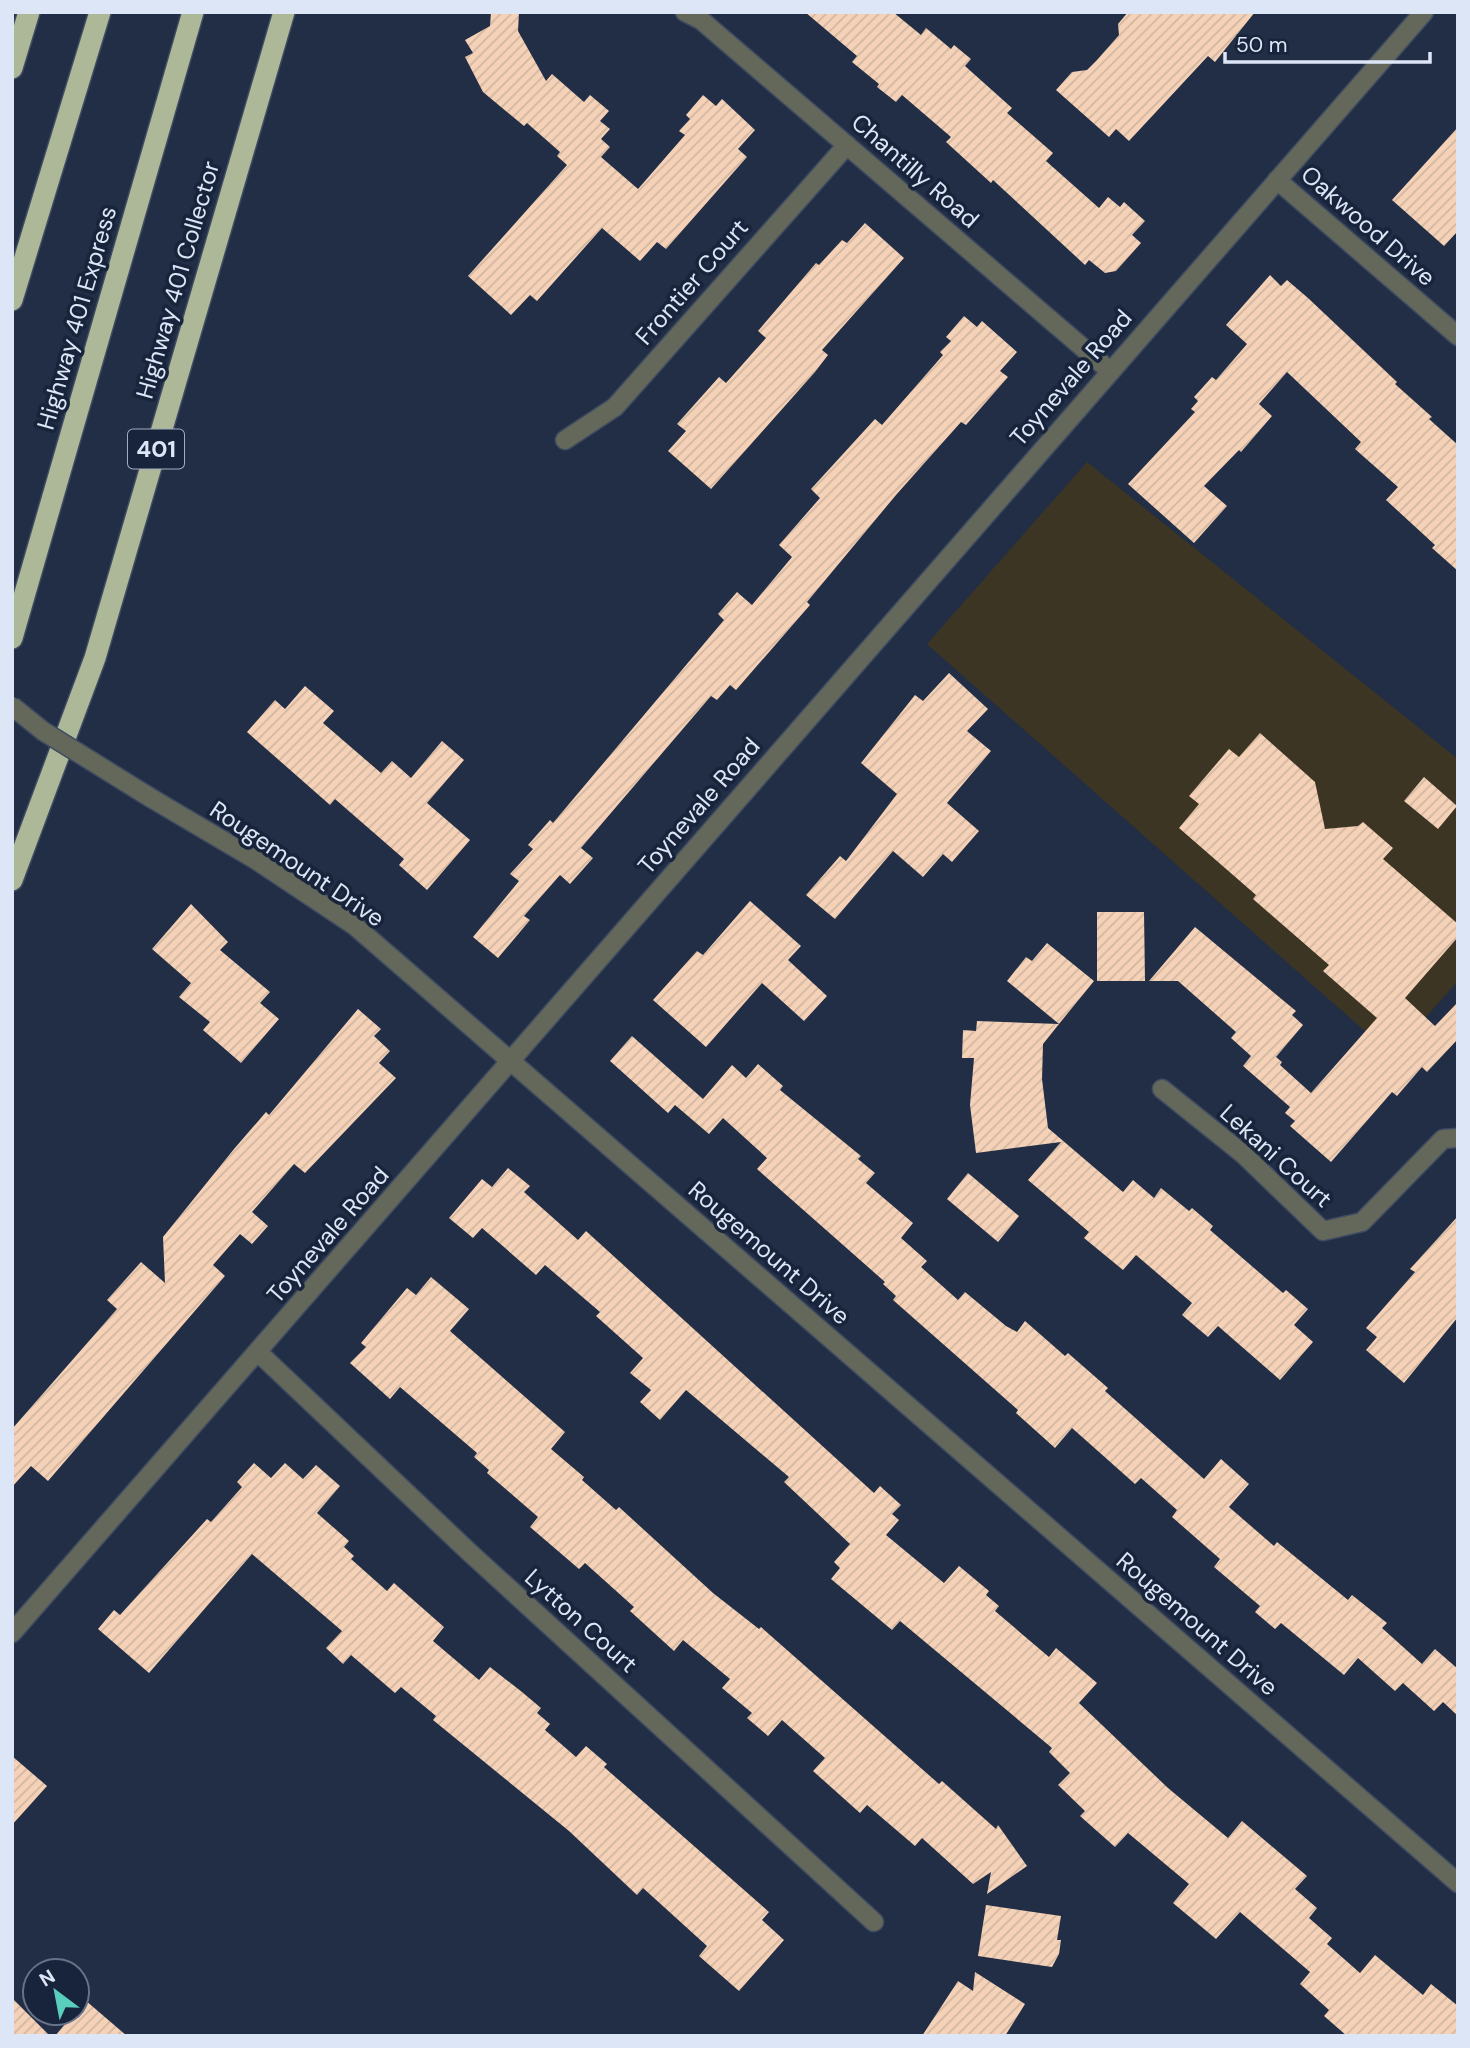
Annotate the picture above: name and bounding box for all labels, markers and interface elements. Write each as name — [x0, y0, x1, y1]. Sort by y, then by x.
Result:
scale bar — [1225, 21, 1430, 65]
text: 50 m — [1236, 31, 1287, 59]
street label: Chantilly Road — [845, 107, 986, 235]
street label: Highway 401 Collector — [129, 157, 226, 402]
street label: Oakwood Drive — [1295, 159, 1442, 293]
street label: Highway 401 Express — [30, 203, 123, 433]
street label: Frontier Court — [628, 212, 755, 351]
street label: Toynevale Road — [1003, 303, 1138, 452]
road number: 401 — [128, 430, 184, 468]
street label: Toynevale Road — [631, 731, 766, 880]
street label: Rougemount Drive — [204, 794, 390, 933]
street label: Lekani Court — [1214, 1097, 1339, 1214]
street label: Toynevale Road — [260, 1160, 395, 1309]
street label: Rougemount Drive — [682, 1174, 856, 1331]
street label: Rougemount Drive — [1110, 1545, 1284, 1702]
street label: Lytton Court — [519, 1562, 644, 1679]
north arrow — [21, 1957, 91, 2027]
text: N — [35, 1964, 60, 1992]

